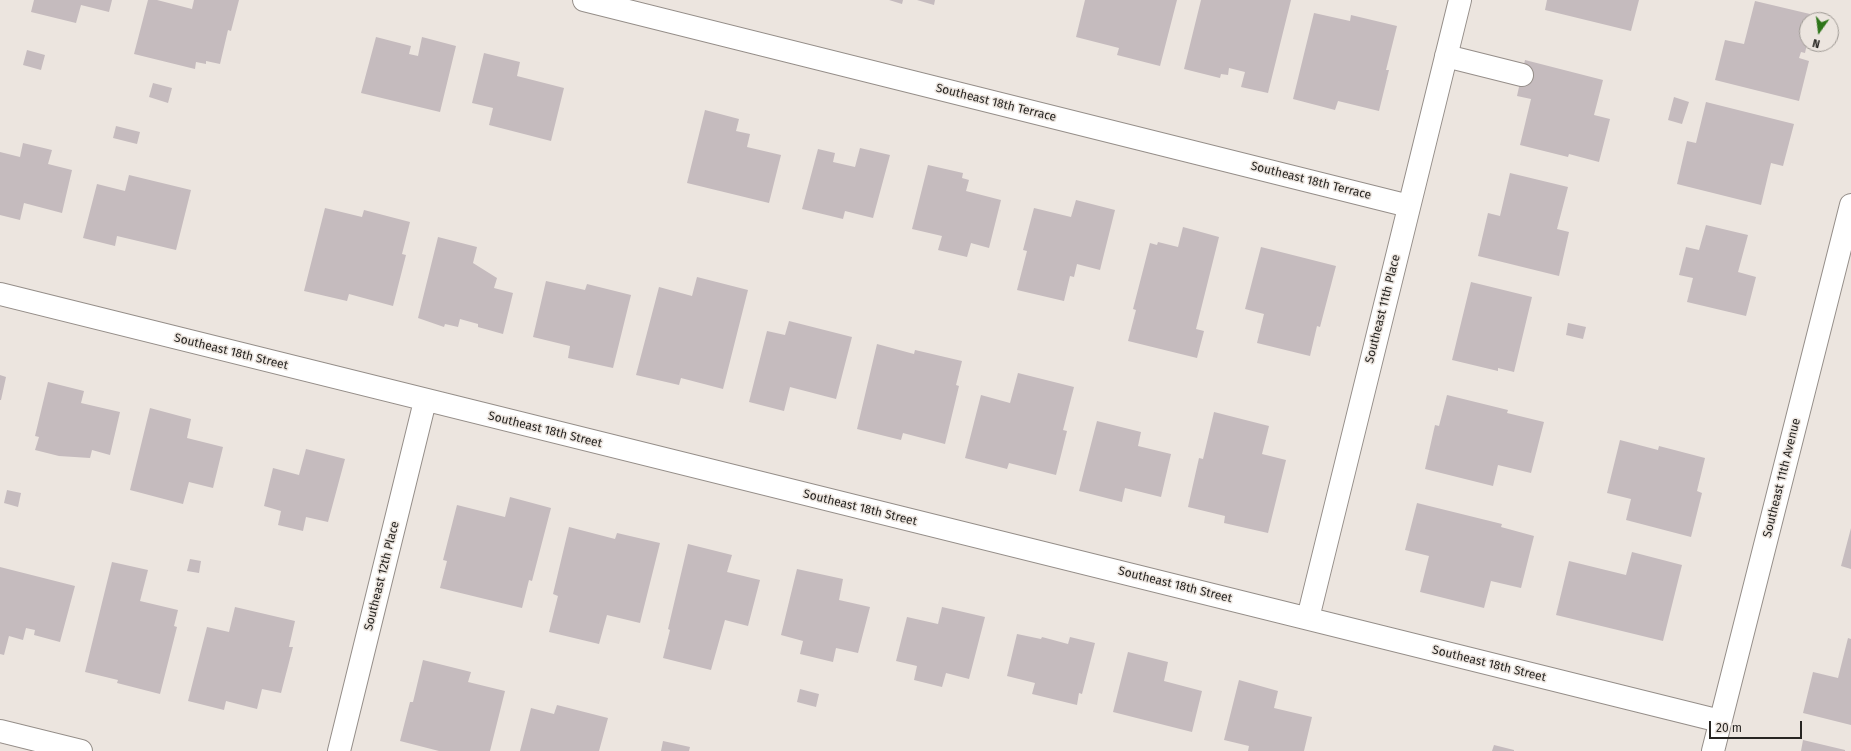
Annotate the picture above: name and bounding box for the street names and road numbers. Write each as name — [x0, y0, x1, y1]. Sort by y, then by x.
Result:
street label: Southeast 18th Terrace — [934, 81, 1058, 125]
street label: Southeast 18th Terrace — [1249, 159, 1373, 203]
street label: Southeast 11th Place — [1363, 253, 1403, 365]
street label: Southeast 18th Street — [173, 331, 289, 373]
street label: Southeast 18th Street — [487, 409, 603, 451]
street label: Southeast 11th Avenue — [1760, 417, 1804, 539]
street label: Southeast 18th Street — [802, 487, 918, 529]
street label: Southeast 12th Place — [361, 520, 403, 632]
street label: Southeast 18th Street — [1117, 564, 1233, 606]
street label: Southeast 18th Street — [1431, 643, 1547, 685]

